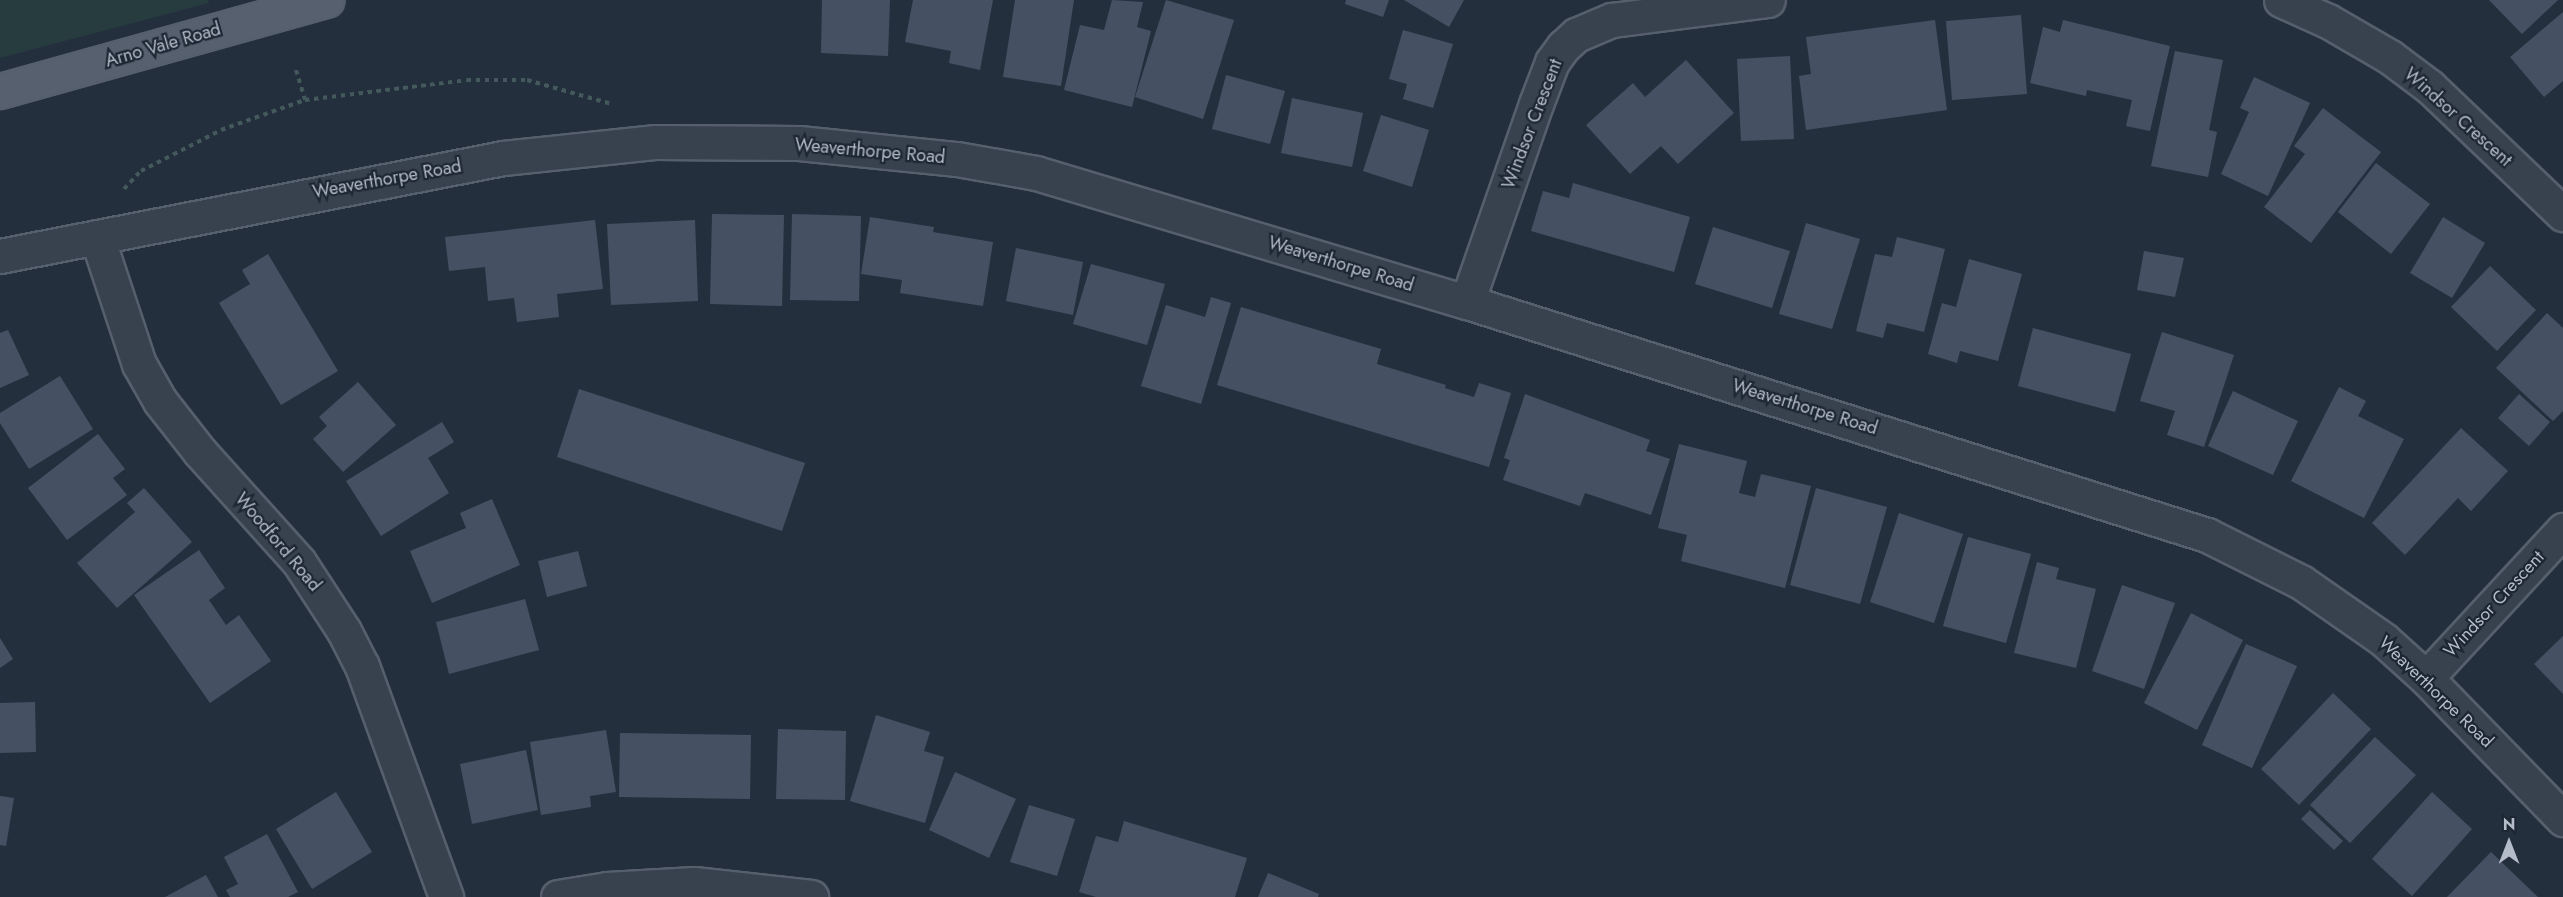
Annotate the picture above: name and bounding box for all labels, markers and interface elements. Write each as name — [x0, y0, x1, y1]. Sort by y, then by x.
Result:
street label: Arno Vale Road — [103, 18, 223, 72]
street label: Windsor Crescent — [1497, 56, 1567, 192]
street label: Windsor Crescent — [2400, 63, 2516, 171]
street label: Weaverthorpe Road — [794, 134, 946, 168]
street label: Weaverthorpe Road — [311, 155, 463, 203]
street label: Weaverthorpe Road — [1266, 232, 1416, 296]
street label: Weaverthorpe Road — [1730, 375, 1880, 439]
street label: Woodford Road — [231, 488, 325, 596]
street label: Windsor Crescent — [2439, 546, 2549, 662]
street label: Weaverthorpe Road — [2374, 632, 2498, 752]
north arrow — [2479, 813, 2539, 873]
text: N — [2503, 813, 2515, 836]

